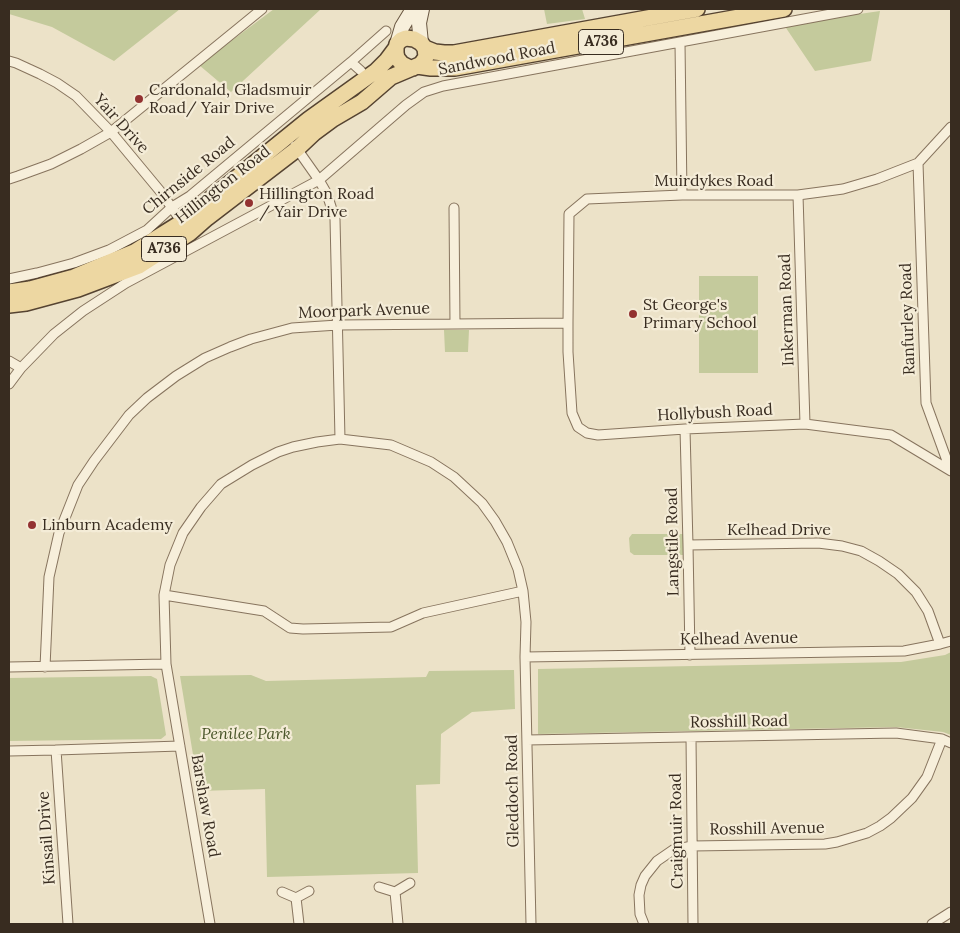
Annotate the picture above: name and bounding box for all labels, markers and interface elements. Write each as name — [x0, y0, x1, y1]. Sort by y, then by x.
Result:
road number: A736 — [578, 30, 624, 54]
street label: Sandwood Road — [437, 38, 557, 80]
place label: Cardonald, Gladsmuir Road/ Yair Drive — [149, 80, 311, 118]
street label: Yair Drive — [89, 90, 153, 158]
marker: Cardonald, Gladsmuir Road/ Yair Drive — [133, 93, 145, 105]
street label: Chirnside Road — [139, 133, 239, 219]
street label: Hillington Road — [172, 142, 274, 228]
street label: Muirdykes Road — [654, 171, 774, 191]
place label: Hillington Road / Yair Drive — [259, 184, 374, 222]
marker: Hillington Road / Yair Drive — [243, 197, 255, 209]
road number: A736 — [142, 236, 186, 262]
street label: Inkerman Road — [775, 253, 799, 367]
street label: Ranfurley Road — [896, 262, 920, 376]
place label: St George's Primary School — [643, 295, 757, 333]
street label: Moorpark Avenue — [298, 299, 430, 323]
marker: St George's Primary School — [627, 308, 639, 320]
street label: Hollybush Road — [657, 400, 773, 426]
street label: Langstile Road — [662, 487, 684, 597]
place label: Linburn Academy — [42, 515, 173, 535]
marker: Linburn Academy — [26, 519, 38, 531]
street label: Kelhead Drive — [727, 520, 831, 540]
street label: Kelhead Avenue — [680, 628, 798, 650]
street label: Rosshill Road — [690, 712, 788, 732]
park label: Penilee Park — [201, 724, 291, 744]
street label: Gleddoch Road — [502, 734, 524, 848]
street label: Barshaw Road — [186, 753, 224, 859]
street label: Craigmuir Road — [666, 773, 688, 889]
street label: Kinsail Drive — [34, 791, 60, 885]
street label: Rosshill Avenue — [709, 818, 825, 840]

